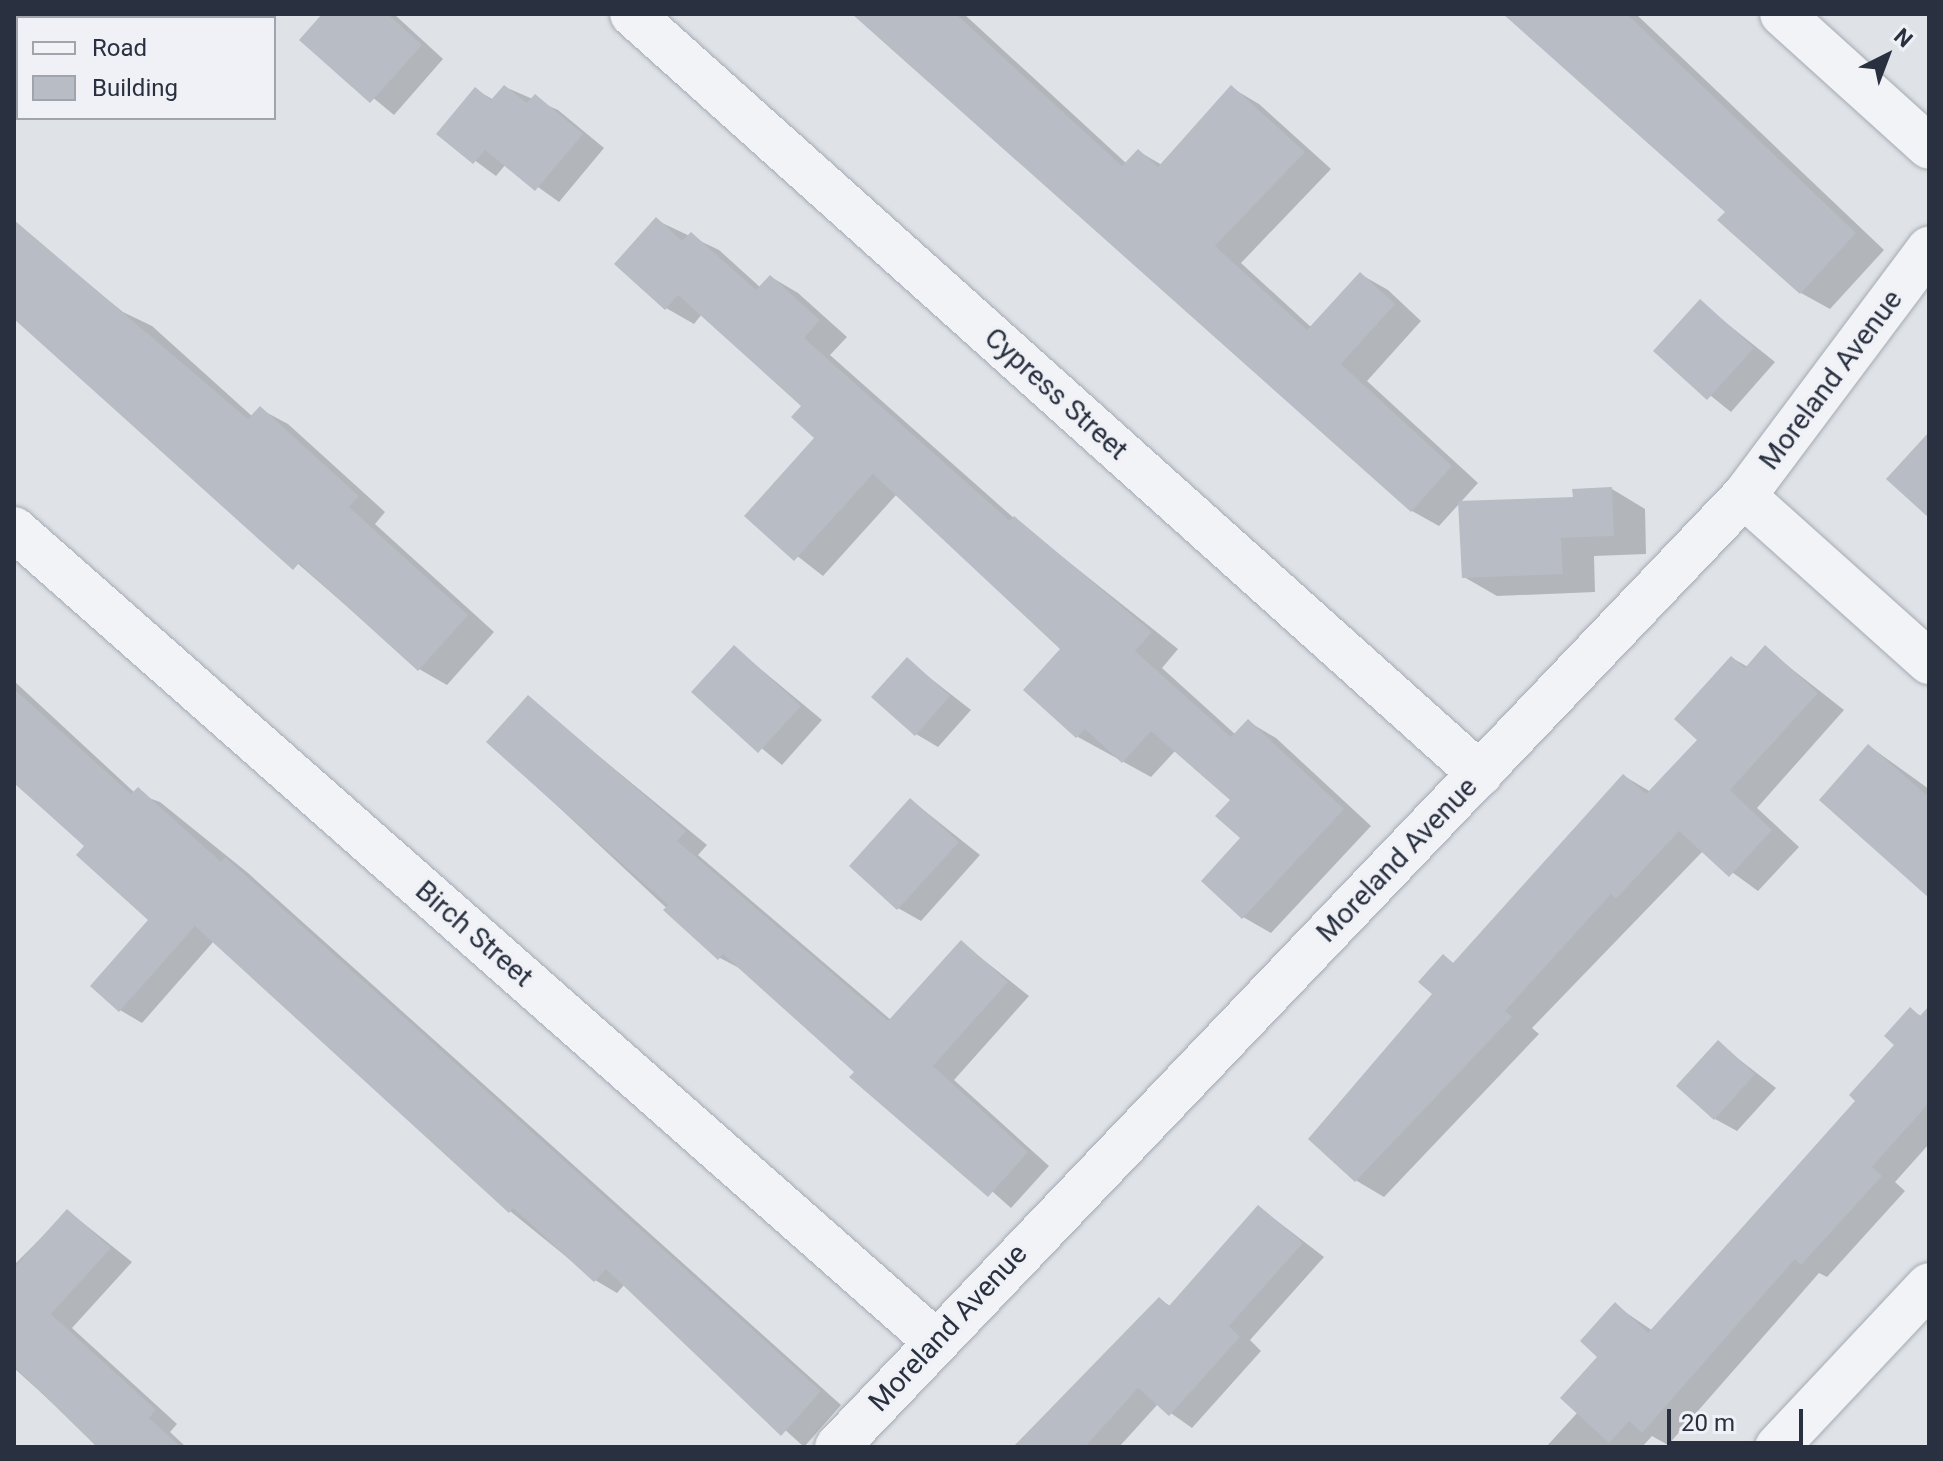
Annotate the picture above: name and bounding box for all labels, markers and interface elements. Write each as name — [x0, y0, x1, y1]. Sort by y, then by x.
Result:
legend — [16, 16, 276, 120]
north arrow — [1847, 16, 1927, 96]
text: N — [1889, 23, 1918, 52]
text: Road — [92, 34, 147, 62]
text: Building — [92, 74, 178, 102]
street label: Moreland Avenue — [1752, 284, 1910, 476]
street label: Cypress Street — [978, 321, 1134, 467]
street label: Moreland Avenue — [1310, 771, 1484, 949]
street label: Birch Street — [408, 874, 540, 994]
street label: Moreland Avenue — [862, 1237, 1034, 1419]
scale bar — [1671, 1393, 1807, 1443]
text: 20 m — [1681, 1409, 1735, 1437]

